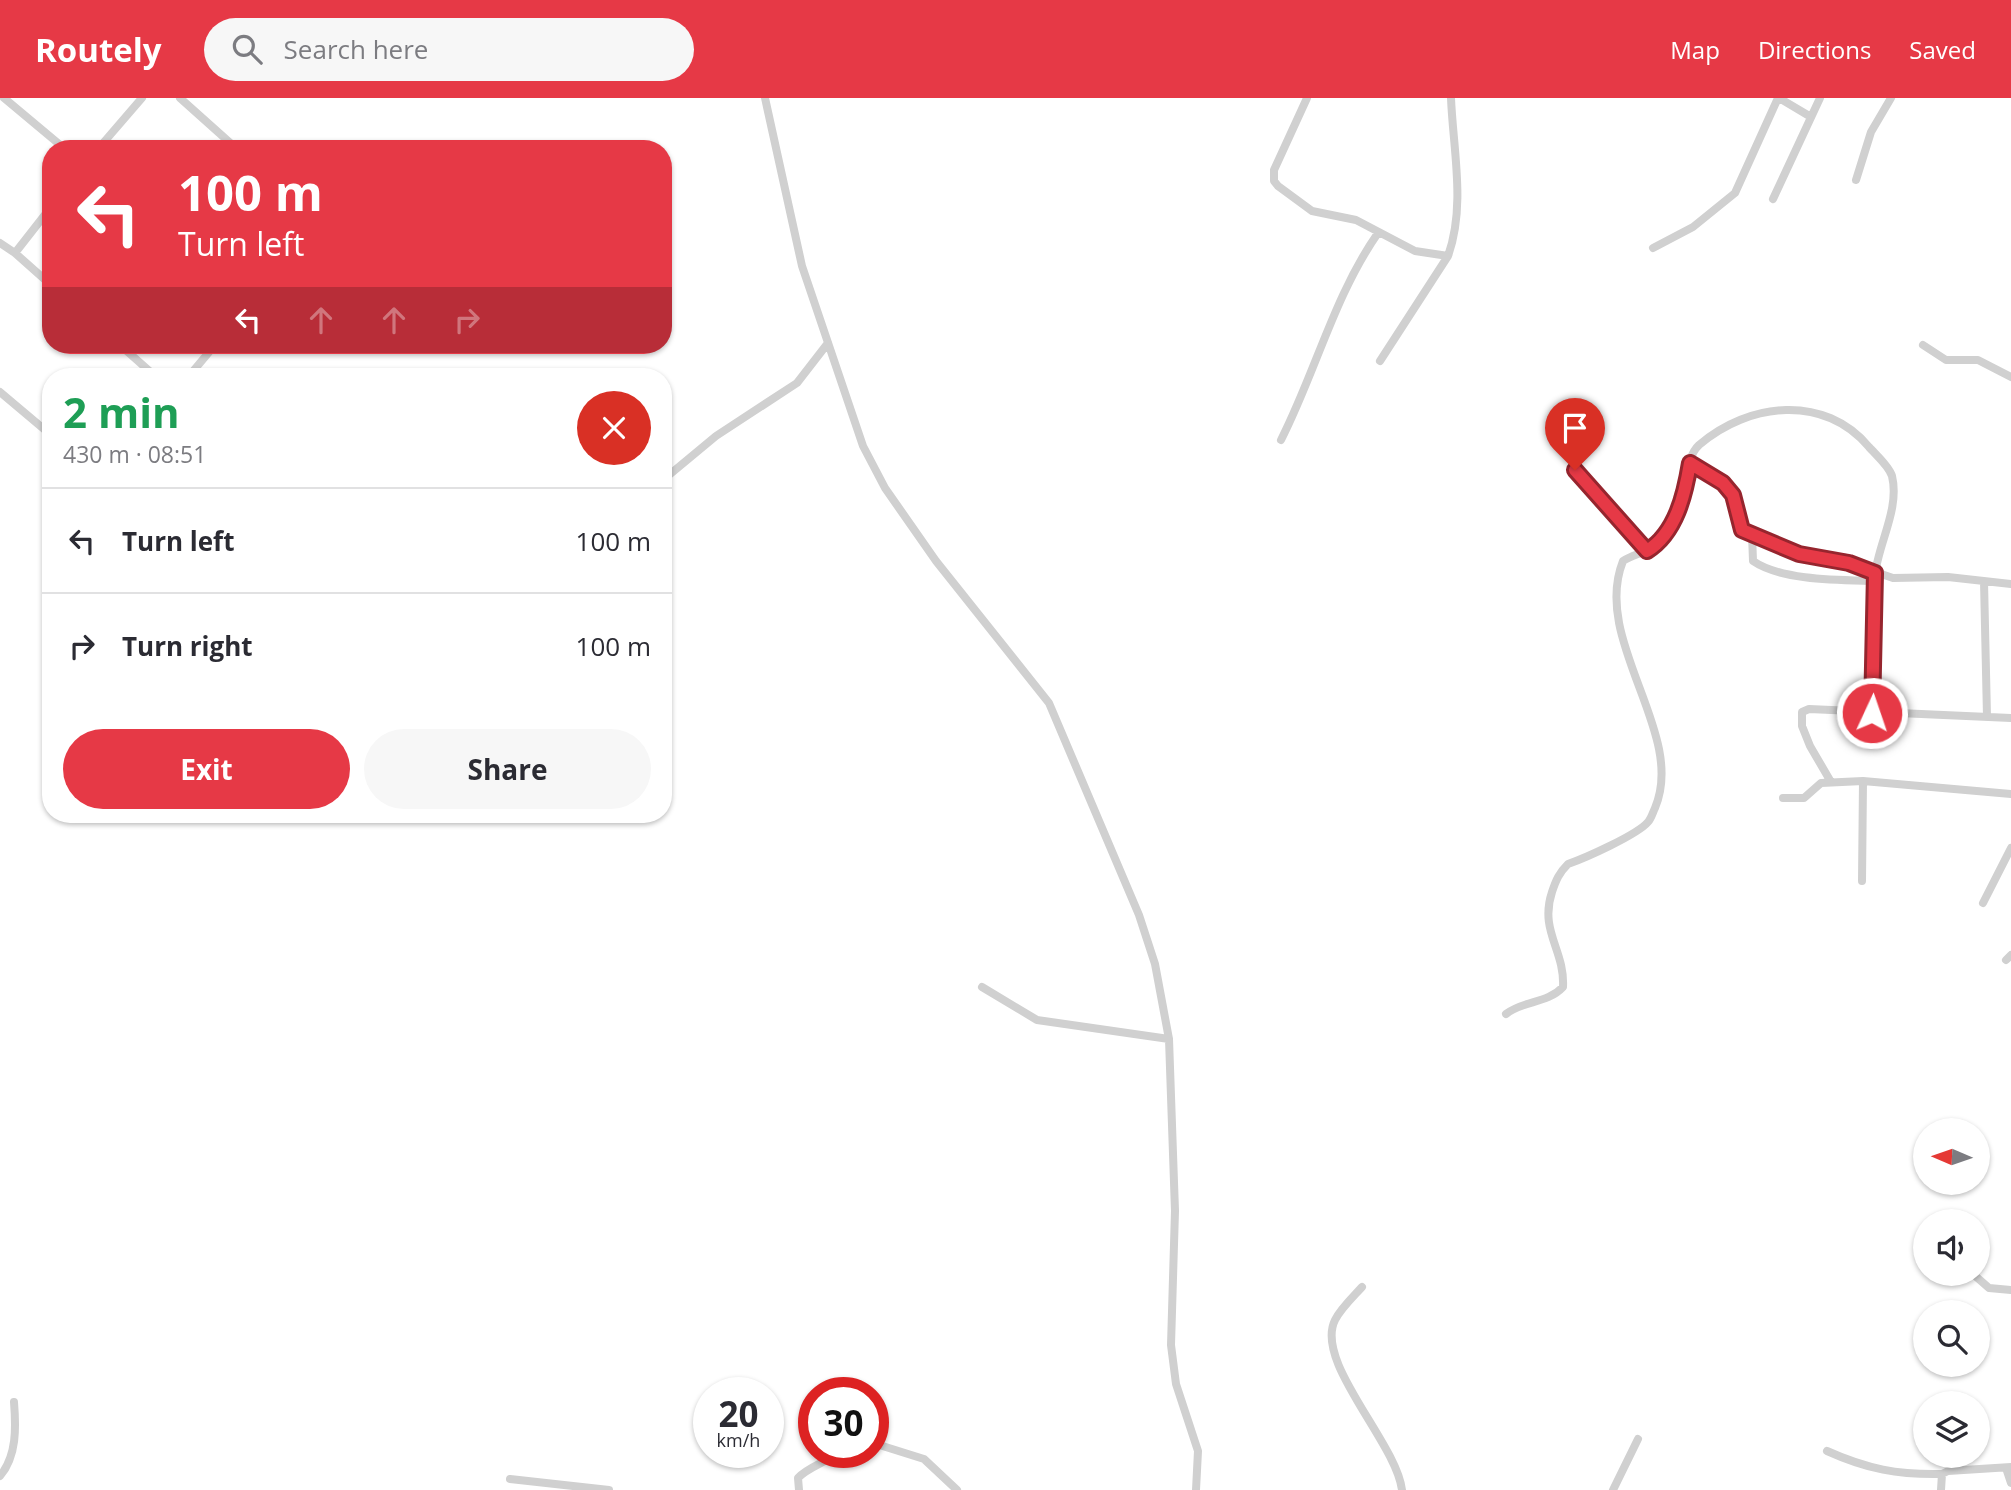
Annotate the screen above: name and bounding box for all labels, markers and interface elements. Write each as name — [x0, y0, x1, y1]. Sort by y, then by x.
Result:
search box — [204, 18, 694, 81]
text: Routely — [35, 27, 162, 72]
icon: search — [228, 30, 266, 68]
text: Search here — [284, 31, 428, 67]
text: Map — [1670, 33, 1720, 66]
text: Directions — [1758, 33, 1871, 66]
text: Saved — [1909, 33, 1976, 66]
text: 100 m — [178, 159, 323, 225]
icon: left — [63, 168, 154, 259]
text: Turn left — [178, 222, 304, 265]
icon: left — [229, 301, 267, 339]
icon: ahead — [302, 301, 340, 339]
icon: ahead — [375, 301, 413, 339]
icon: right — [448, 301, 486, 339]
text: 2 min — [63, 383, 180, 440]
button: close — [577, 391, 651, 465]
pin — [1545, 398, 1605, 470]
icon: arrive — [1556, 409, 1594, 447]
text: 430 m · 08:51 — [63, 438, 206, 470]
icon: left — [63, 522, 101, 560]
text: Turn left — [122, 523, 234, 559]
text: 100 m — [576, 523, 651, 559]
icon: right — [63, 627, 101, 665]
text: Turn right — [122, 628, 253, 664]
text: 100 m — [576, 628, 651, 664]
position arrow — [1835, 676, 1909, 750]
button: Exit — [63, 729, 350, 809]
button: Share — [364, 729, 651, 809]
north arrow — [1913, 1118, 1990, 1195]
map controls — [1913, 1118, 1990, 1468]
button: sound — [1913, 1209, 1990, 1286]
button: search — [1913, 1300, 1990, 1377]
speed limit sign: 30 — [798, 1377, 889, 1468]
text: 20 — [718, 1390, 759, 1437]
button: layers — [1913, 1391, 1990, 1468]
text: km/h — [717, 1428, 760, 1452]

